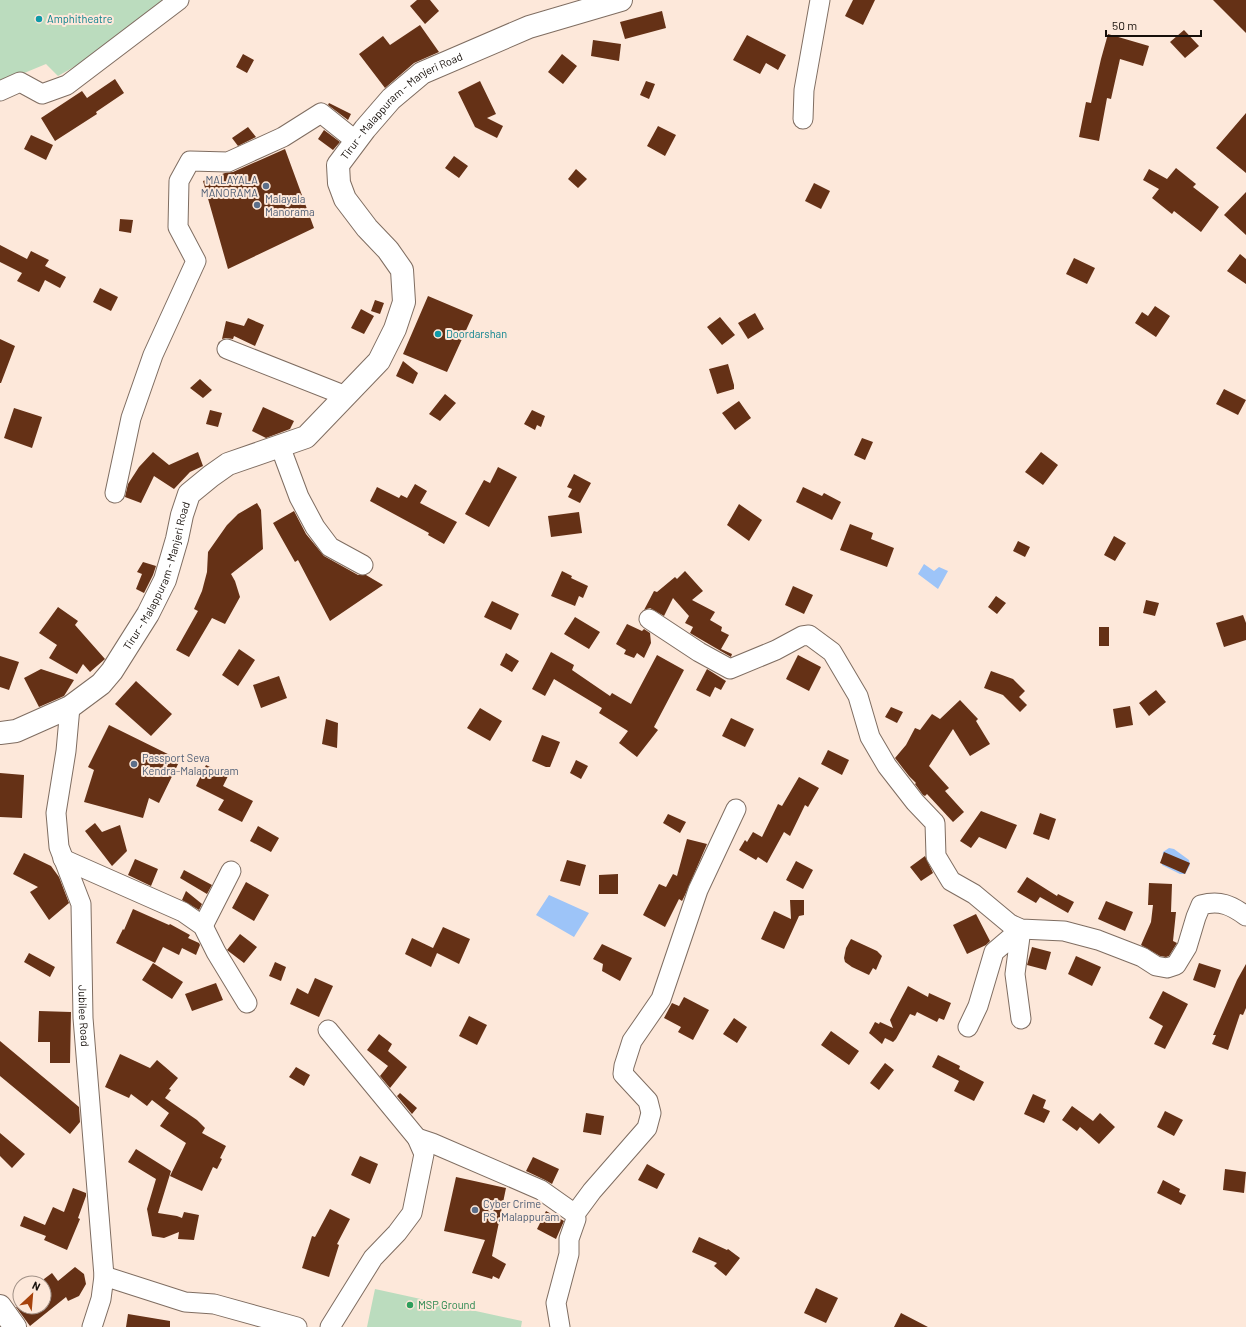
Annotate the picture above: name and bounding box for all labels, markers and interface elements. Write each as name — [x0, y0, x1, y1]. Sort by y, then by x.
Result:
place label: Amphitheatre — [47, 12, 113, 25]
scale bar — [1106, 12, 1201, 38]
marker: Amphitheatre — [34, 14, 44, 24]
text: 50 m — [1112, 18, 1137, 32]
street label: Tirur - Malappuram - Manjeri Road — [337, 49, 464, 162]
place label: MALAYALA MANORAMA — [201, 173, 258, 199]
marker: MALAYALA MANORAMA — [261, 181, 271, 191]
place label: Malayala Manorama — [265, 192, 315, 218]
marker: Malayala Manorama — [252, 200, 262, 210]
place label: Doordarshan — [446, 327, 507, 340]
marker: Doordarshan — [433, 329, 443, 339]
street label: Tirur - Malappuram - Manjeri Road — [120, 500, 192, 652]
place label: Passport Seva Kendra-Malappuram — [142, 751, 239, 777]
marker: Passport Seva Kendra-Malappuram — [129, 759, 139, 769]
street label: Jubilee Road — [76, 985, 92, 1047]
place label: Cyber Crime PS ,Malappuram — [483, 1197, 559, 1223]
marker: Cyber Crime PS ,Malappuram — [470, 1205, 480, 1215]
north arrow — [12, 1275, 52, 1315]
text: N — [30, 1278, 43, 1293]
place label: MSP Ground — [418, 1298, 475, 1311]
marker: MSP Ground — [405, 1300, 415, 1310]

